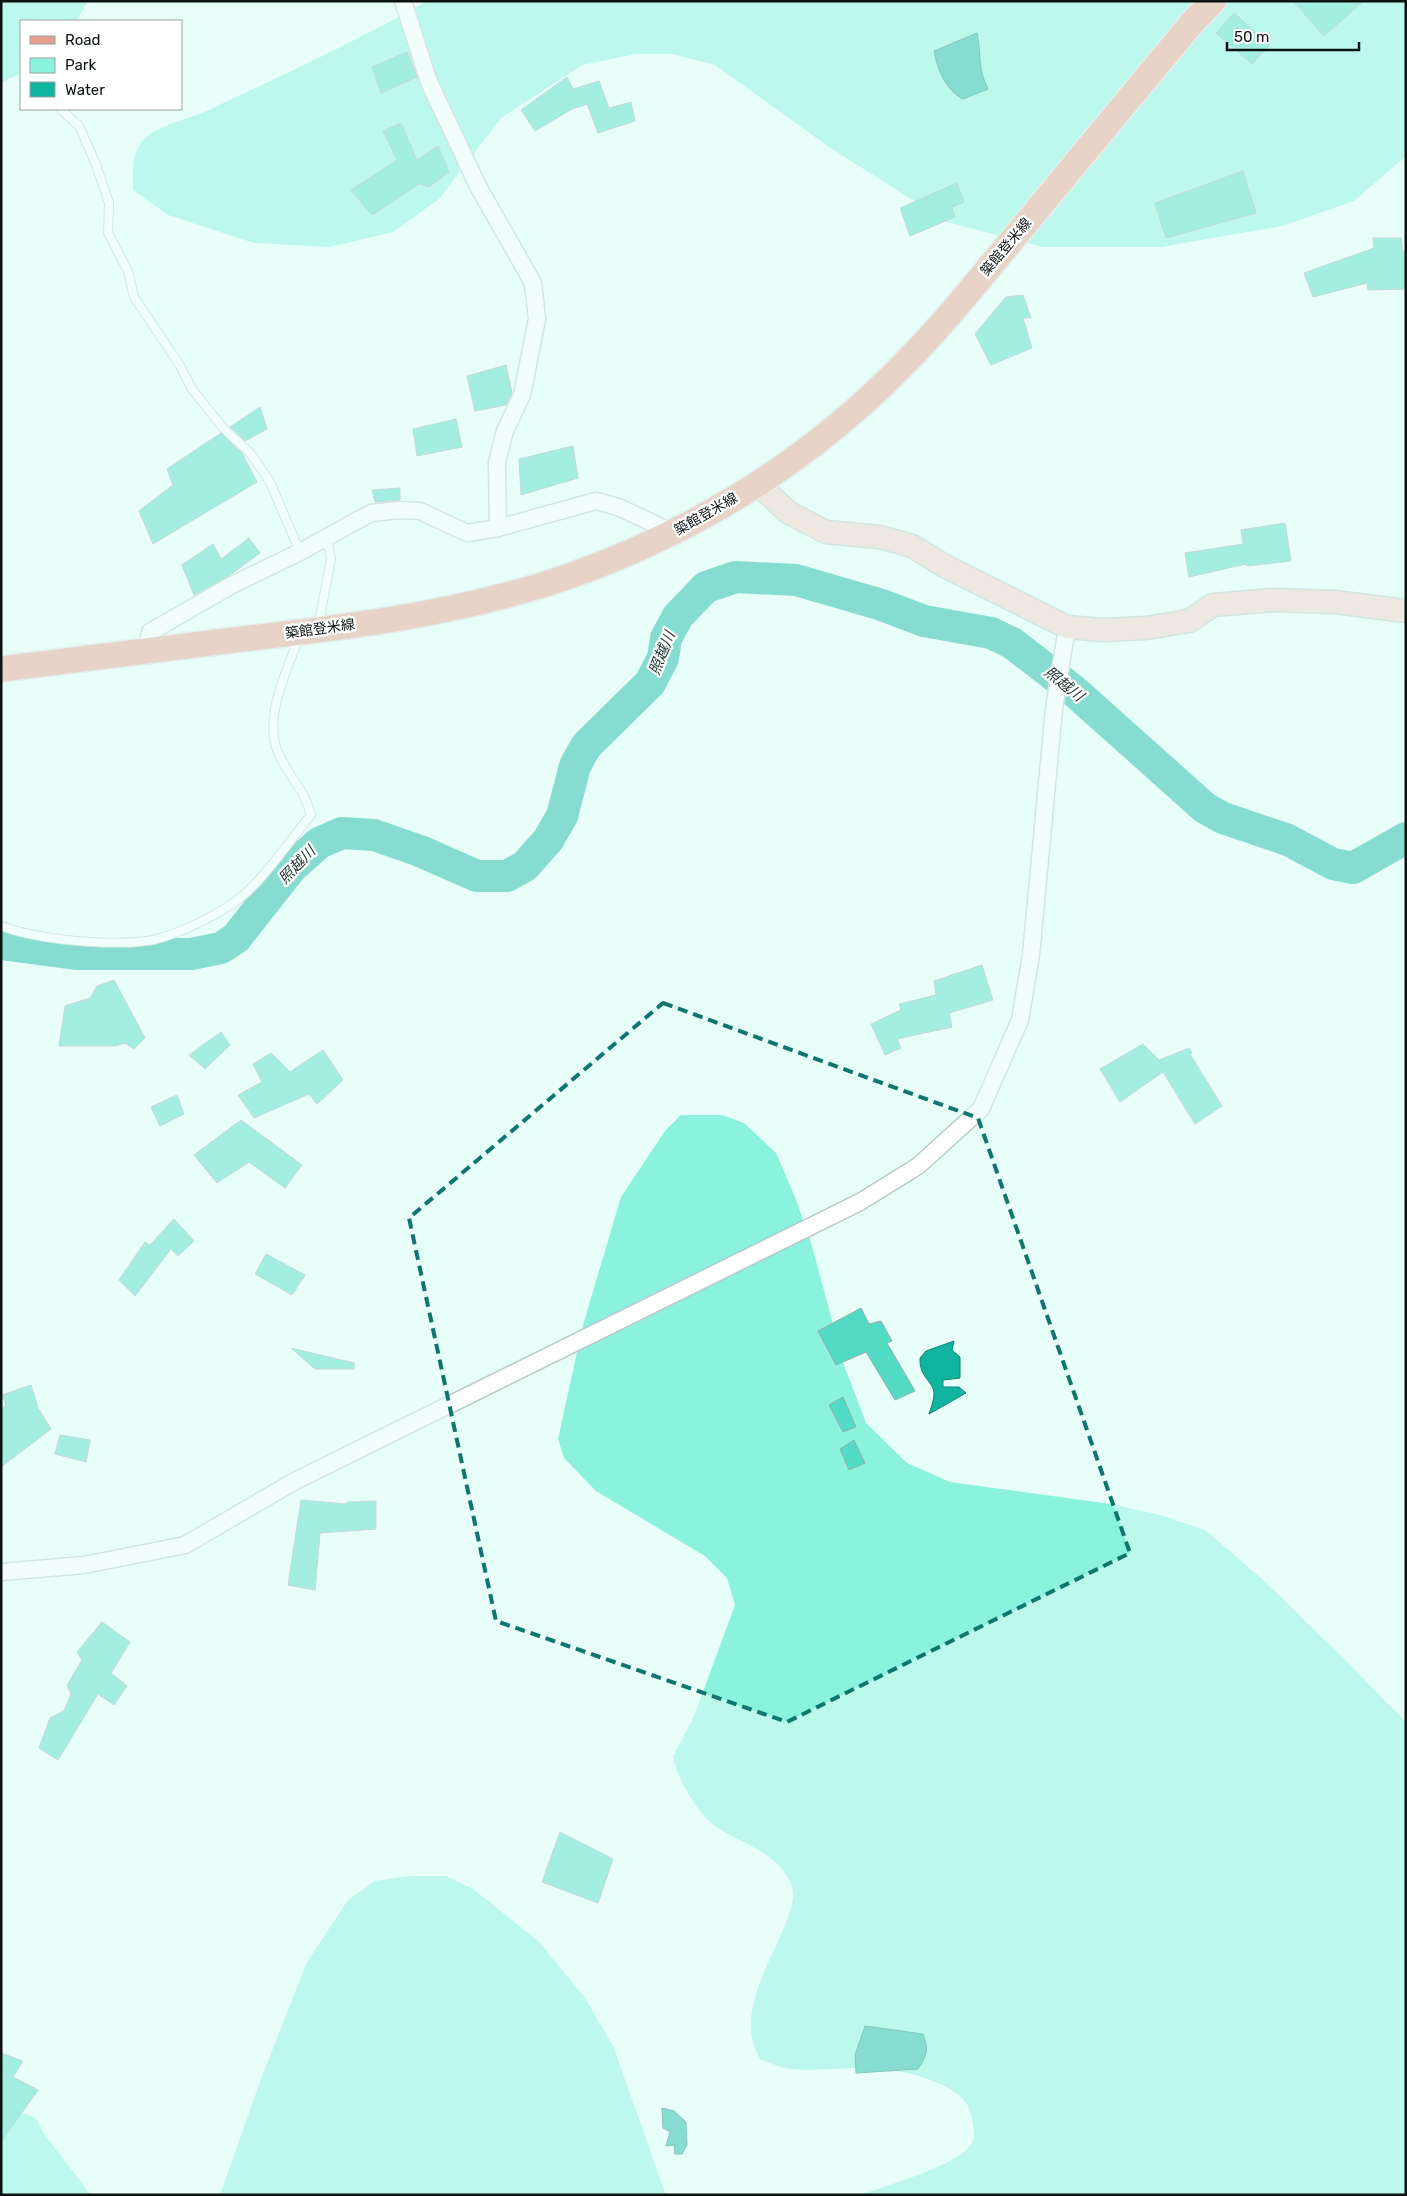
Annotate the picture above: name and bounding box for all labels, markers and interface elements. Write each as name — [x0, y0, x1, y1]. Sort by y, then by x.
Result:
legend — [20, 20, 182, 110]
scale bar — [1227, 20, 1360, 52]
text: 50 m — [1234, 28, 1269, 46]
text: Road — [65, 31, 101, 49]
text: Park — [65, 56, 96, 74]
text: Water — [65, 81, 105, 99]
street label: 築館登米線 — [977, 215, 1035, 279]
street label: 築館登米線 — [671, 489, 741, 539]
street label: 築館登米線 — [284, 616, 356, 642]
water label: 照越川 — [645, 627, 680, 677]
water label: 照越川 — [1041, 663, 1089, 706]
water label: 照越川 — [275, 841, 320, 887]

